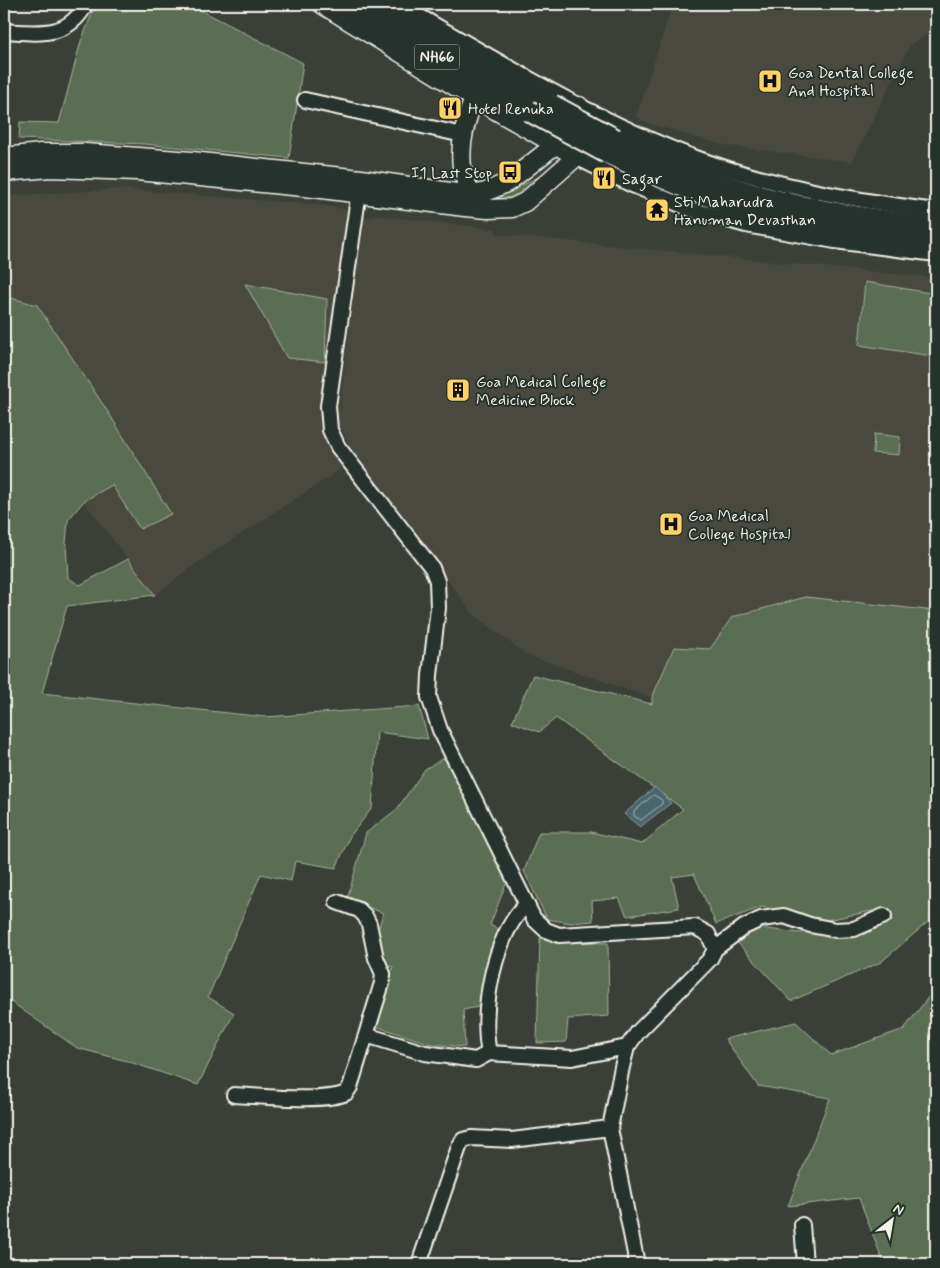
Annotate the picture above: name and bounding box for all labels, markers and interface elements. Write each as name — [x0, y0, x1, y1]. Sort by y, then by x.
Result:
road number: NH66 — [414, 44, 460, 70]
place label: Goa Dental College And Hospital — [788, 63, 914, 102]
hospital icon: Goa Dental College And Hospital — [757, 68, 783, 94]
restaurant icon: Hotel Renuka — [437, 95, 463, 121]
place label: Hotel Renuka — [468, 99, 554, 120]
bus stop icon: I1 Last Stop — [497, 159, 523, 185]
place label: I1 Last Stop — [411, 163, 492, 184]
restaurant icon: Sagar — [591, 165, 617, 191]
place label: Sagar — [622, 169, 662, 191]
place label: Sti Maharudra Hanuman Devasthan — [674, 192, 816, 231]
temple icon: Sti Maharudra Hanuman Devasthan — [644, 197, 670, 223]
place label: Goa Medical College Medicine Block — [476, 372, 606, 411]
building icon: Goa Medical College Medicine Block — [445, 377, 471, 403]
place label: Goa Medical College Hospital — [688, 506, 790, 545]
hospital icon: Goa Medical College Hospital — [658, 511, 684, 537]
north arrow — [868, 1196, 918, 1246]
text: N — [890, 1200, 907, 1220]

